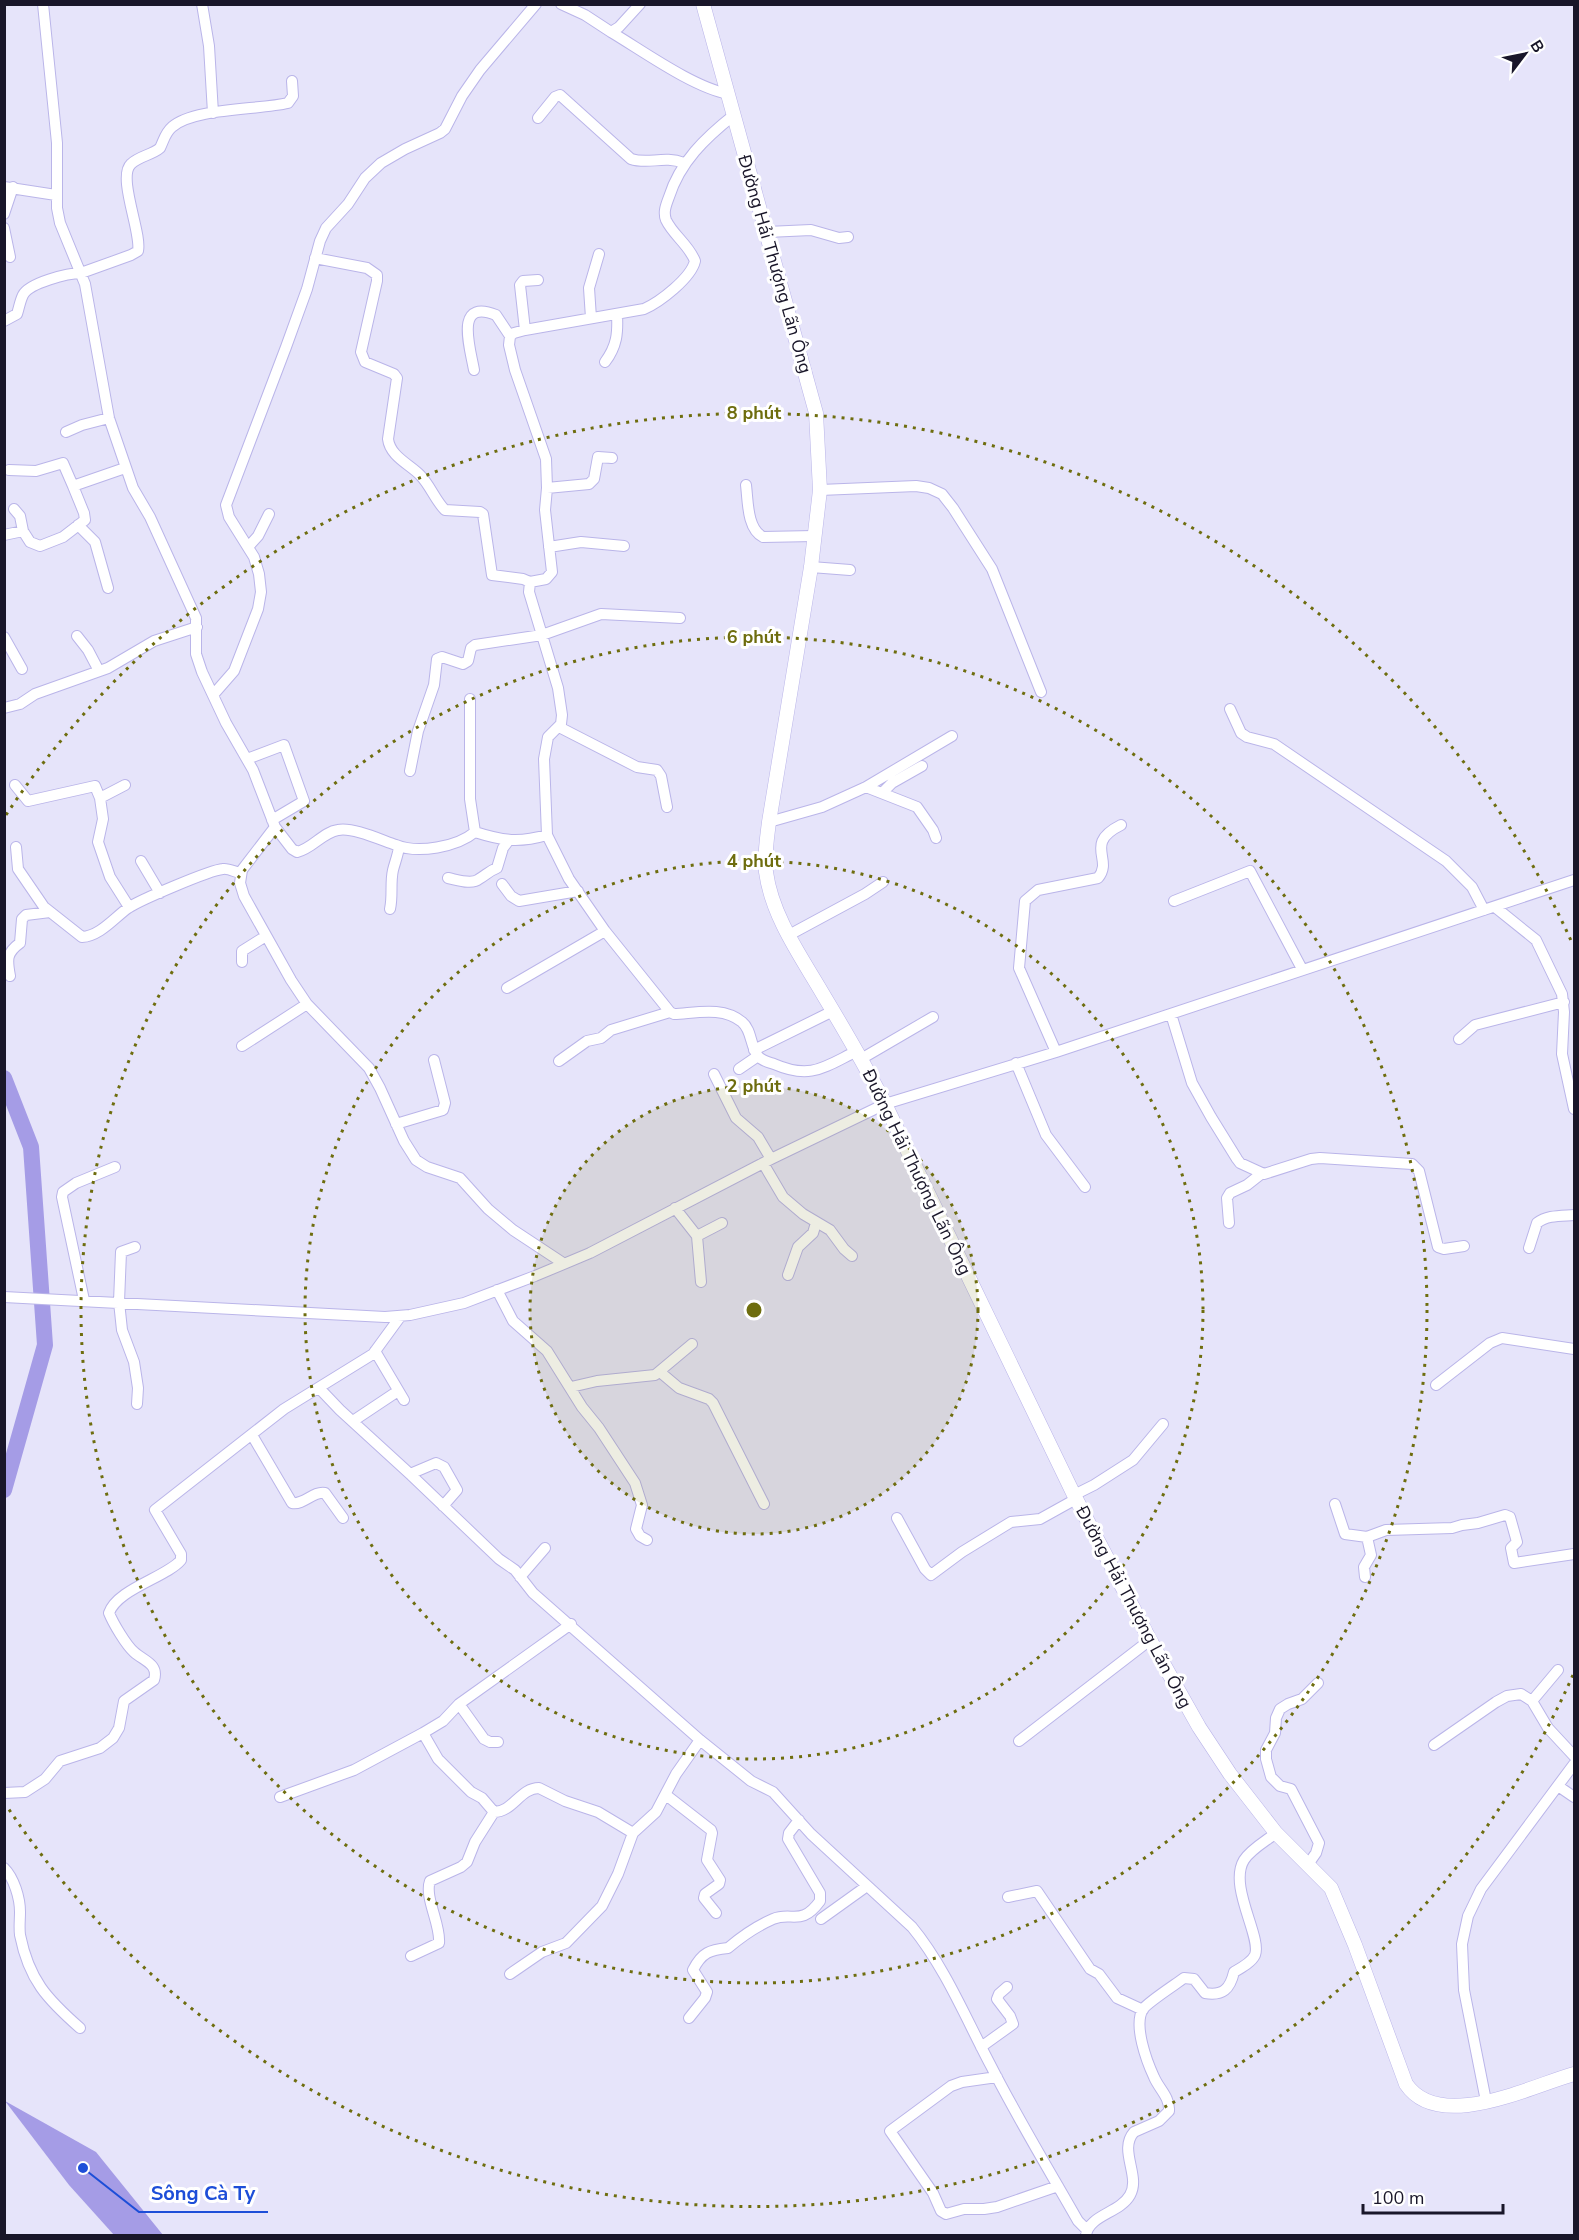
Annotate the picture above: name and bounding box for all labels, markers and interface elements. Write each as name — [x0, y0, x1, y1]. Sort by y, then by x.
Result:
north arrow — [1495, 24, 1555, 84]
text: B — [1525, 36, 1549, 57]
street label: Đường Hải Thượng Lãn Ông — [732, 151, 818, 376]
text: 8 phút — [727, 401, 781, 425]
text: 6 phút — [727, 625, 781, 649]
text: 4 phút — [727, 849, 781, 873]
street label: Đường Hải Thượng Lãn Ông — [856, 1064, 977, 1279]
text: 2 phút — [727, 1074, 781, 1098]
centre of rings — [744, 1300, 764, 1320]
street label: Đường Hải Thượng Lãn Ông — [1070, 1501, 1198, 1713]
callout: Sông Cà Ty — [139, 2174, 268, 2212]
scale bar — [1363, 2177, 1502, 2215]
text: Sông Cà Ty — [151, 2180, 256, 2207]
text: 100 m — [1372, 2186, 1424, 2210]

